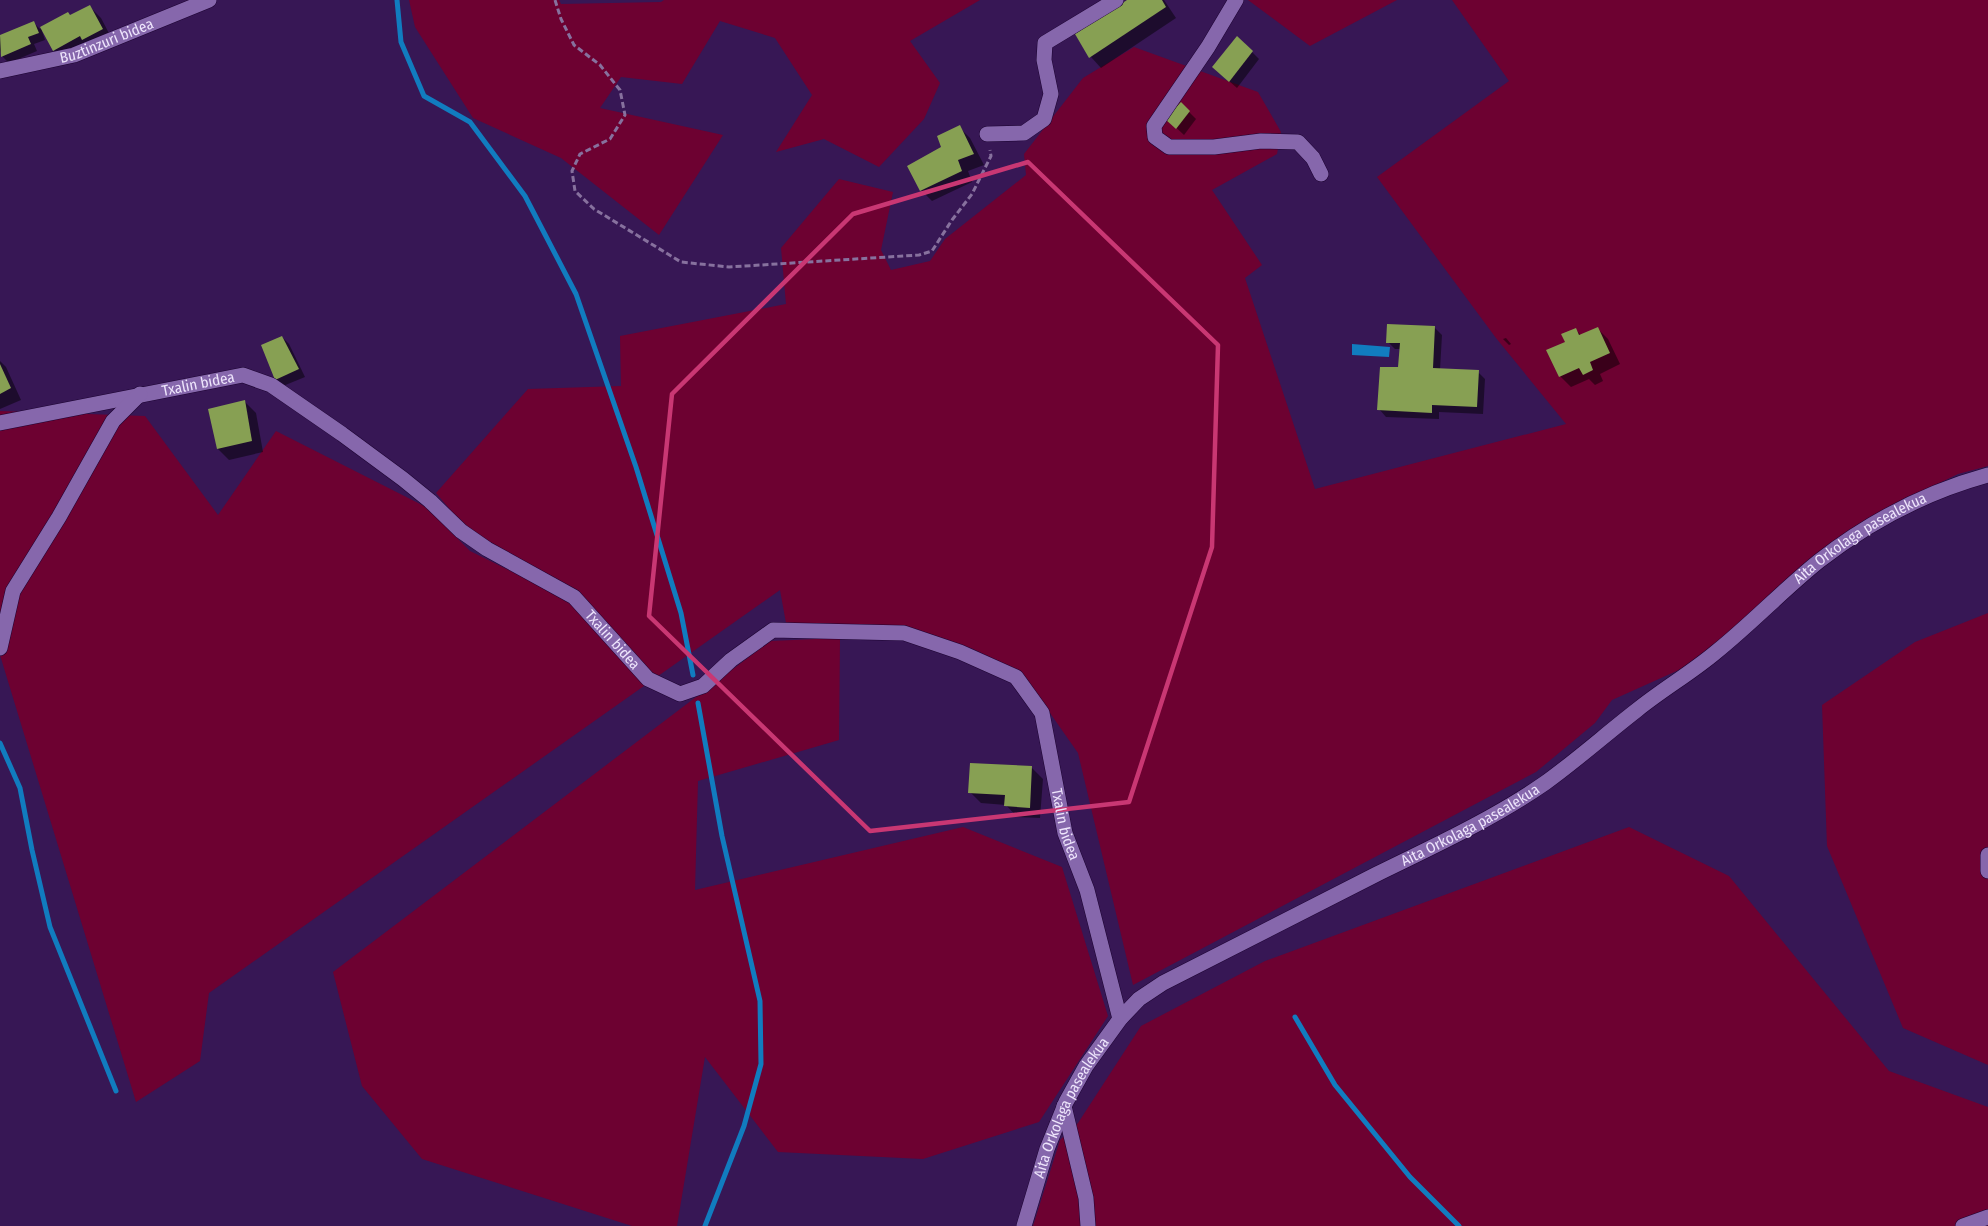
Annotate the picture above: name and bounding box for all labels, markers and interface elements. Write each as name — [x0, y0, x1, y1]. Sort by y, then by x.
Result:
street label: Buztinzuri bidea — [58, 15, 156, 67]
street label: Txalin bidea — [160, 368, 236, 400]
street label: Aita Orkolaga pasealekua — [1790, 489, 1929, 588]
street label: Txalin bidea — [581, 606, 644, 673]
street label: Aita Orkolaga pasealekua — [1398, 780, 1543, 870]
street label: Txalin bidea — [1048, 787, 1084, 863]
street label: Aita Orkolaga pasealekua — [1030, 1034, 1113, 1180]

